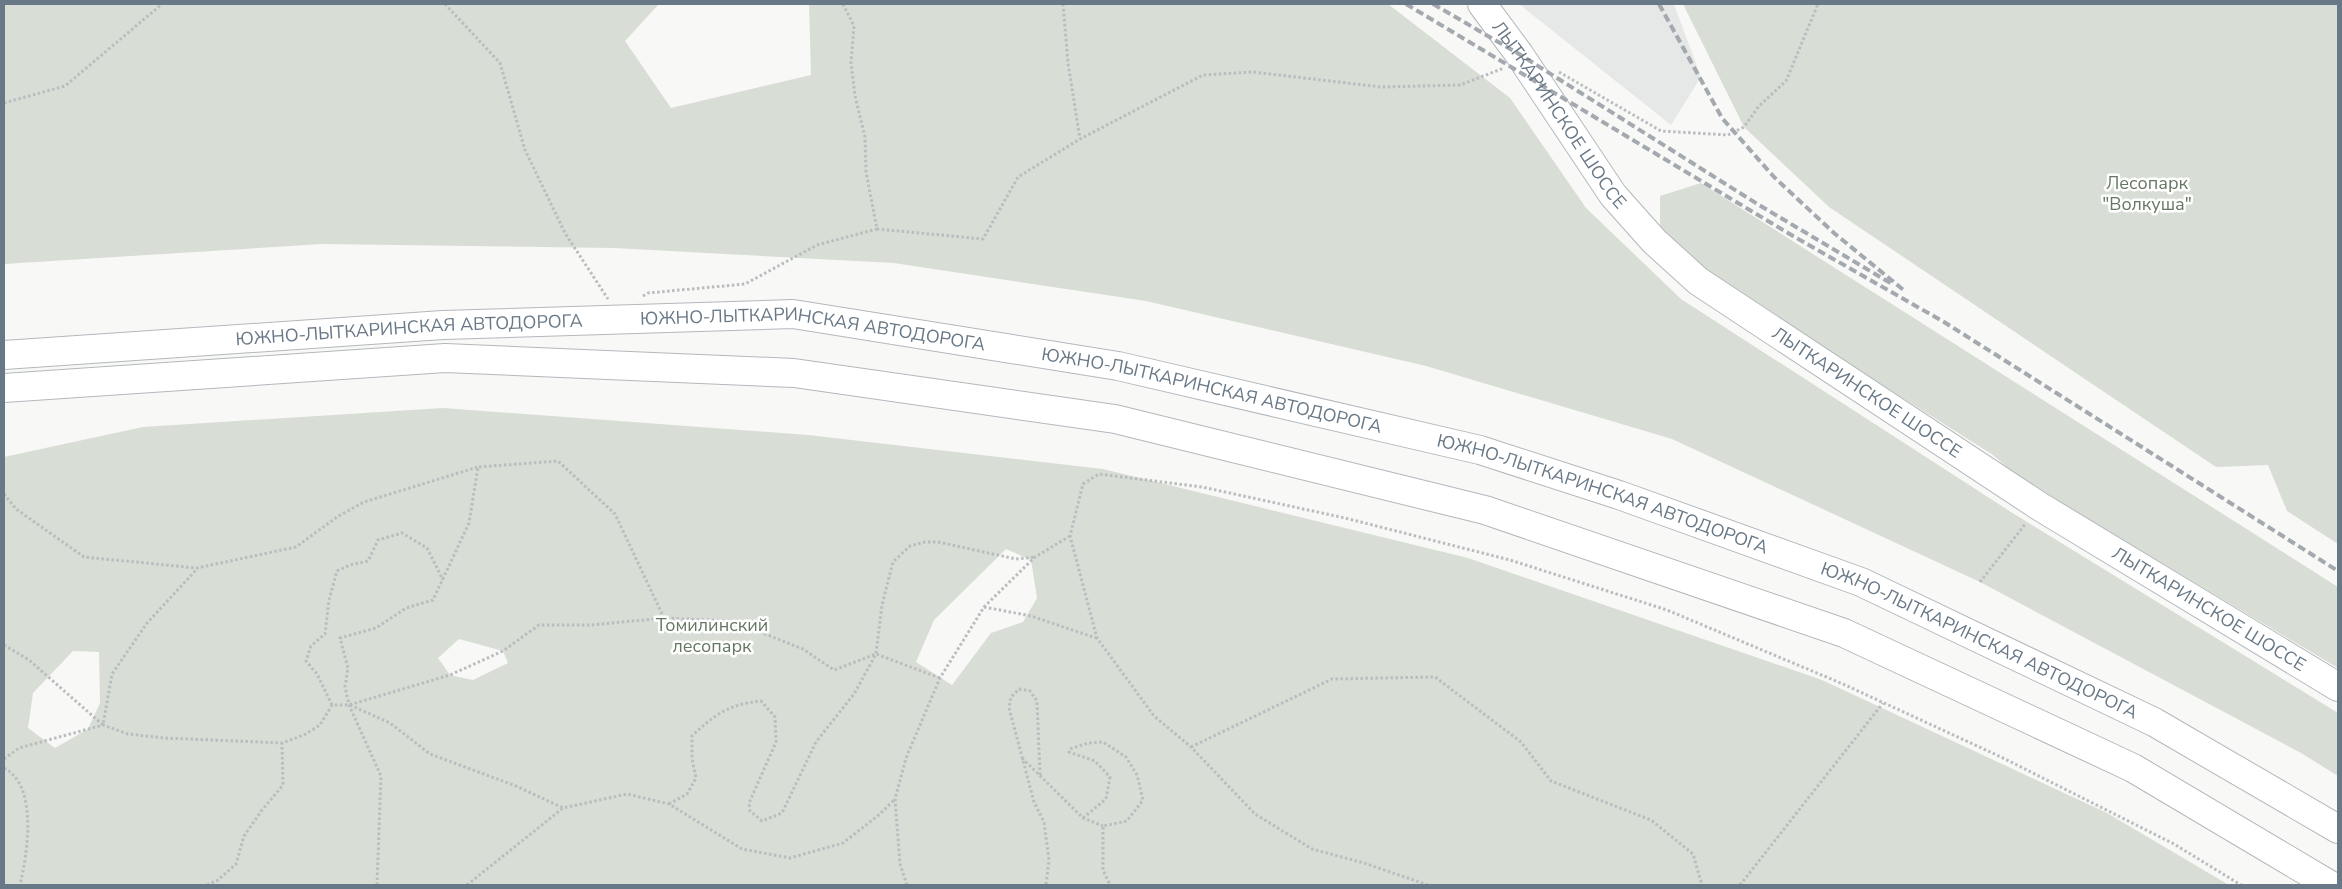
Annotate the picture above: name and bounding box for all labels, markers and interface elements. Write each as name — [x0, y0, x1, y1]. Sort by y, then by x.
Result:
street label: ЛЫТКАРИНСКОЕ ШОССЕ — [1487, 16, 1632, 214]
park label: Лесопарк "Волкуша" — [2102, 171, 2192, 216]
street label: ЮЖНО-ЛЫТКАРИНСКАЯ АВТОДОРОГА — [640, 302, 987, 357]
street label: ЮЖНО-ЛЫТКАРИНСКАЯ АВТОДОРОГА — [235, 309, 583, 351]
street label: ЛЫТКАРИНСКОЕ ШОССЕ — [1767, 321, 1966, 464]
street label: ЮЖНО-ЛЫТКАРИНСКАЯ АВТОДОРОГА — [1040, 342, 1384, 439]
street label: ЮЖНО-ЛЫТКАРИНСКАЯ АВТОДОРОГА — [1435, 428, 1772, 560]
street label: ЛЫТКАРИНСКОЕ ШОССЕ — [2108, 541, 2310, 677]
street label: ЮЖНО-ЛЫТКАРИНСКАЯ АВТОДОРОГА — [1817, 556, 2142, 725]
park label: Томилинский лесопарк — [656, 613, 768, 658]

